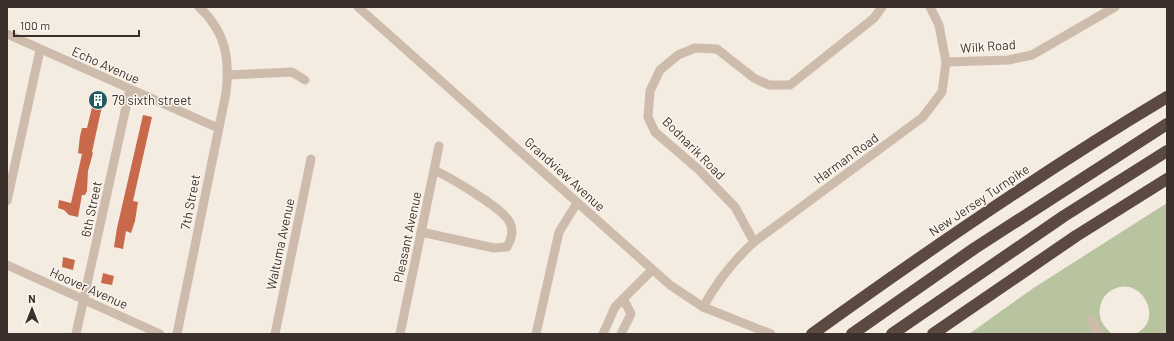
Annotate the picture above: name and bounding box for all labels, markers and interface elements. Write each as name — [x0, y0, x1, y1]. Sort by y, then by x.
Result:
scale bar — [14, 12, 139, 38]
text: 100 m — [20, 18, 50, 32]
street label: Wilk Road — [960, 36, 1016, 56]
street label: Echo Avenue — [70, 43, 142, 87]
building icon: 79 sixth street — [87, 89, 109, 111]
place label: 79 sixth street — [112, 92, 192, 108]
street label: Bodnarik Road — [659, 113, 729, 183]
street label: Harman Road — [811, 129, 881, 187]
street label: Grandview Avenue — [521, 134, 609, 214]
street label: New Jersey Turnpike — [926, 160, 1032, 239]
street label: 7th Street — [177, 173, 203, 231]
street label: 6th Street — [77, 180, 105, 238]
street label: Pleasant Avenue — [390, 190, 424, 284]
street label: Waltuma Avenue — [262, 197, 298, 291]
street label: Hoover Avenue — [47, 264, 131, 312]
north arrow — [12, 289, 52, 329]
text: N — [28, 292, 36, 305]

